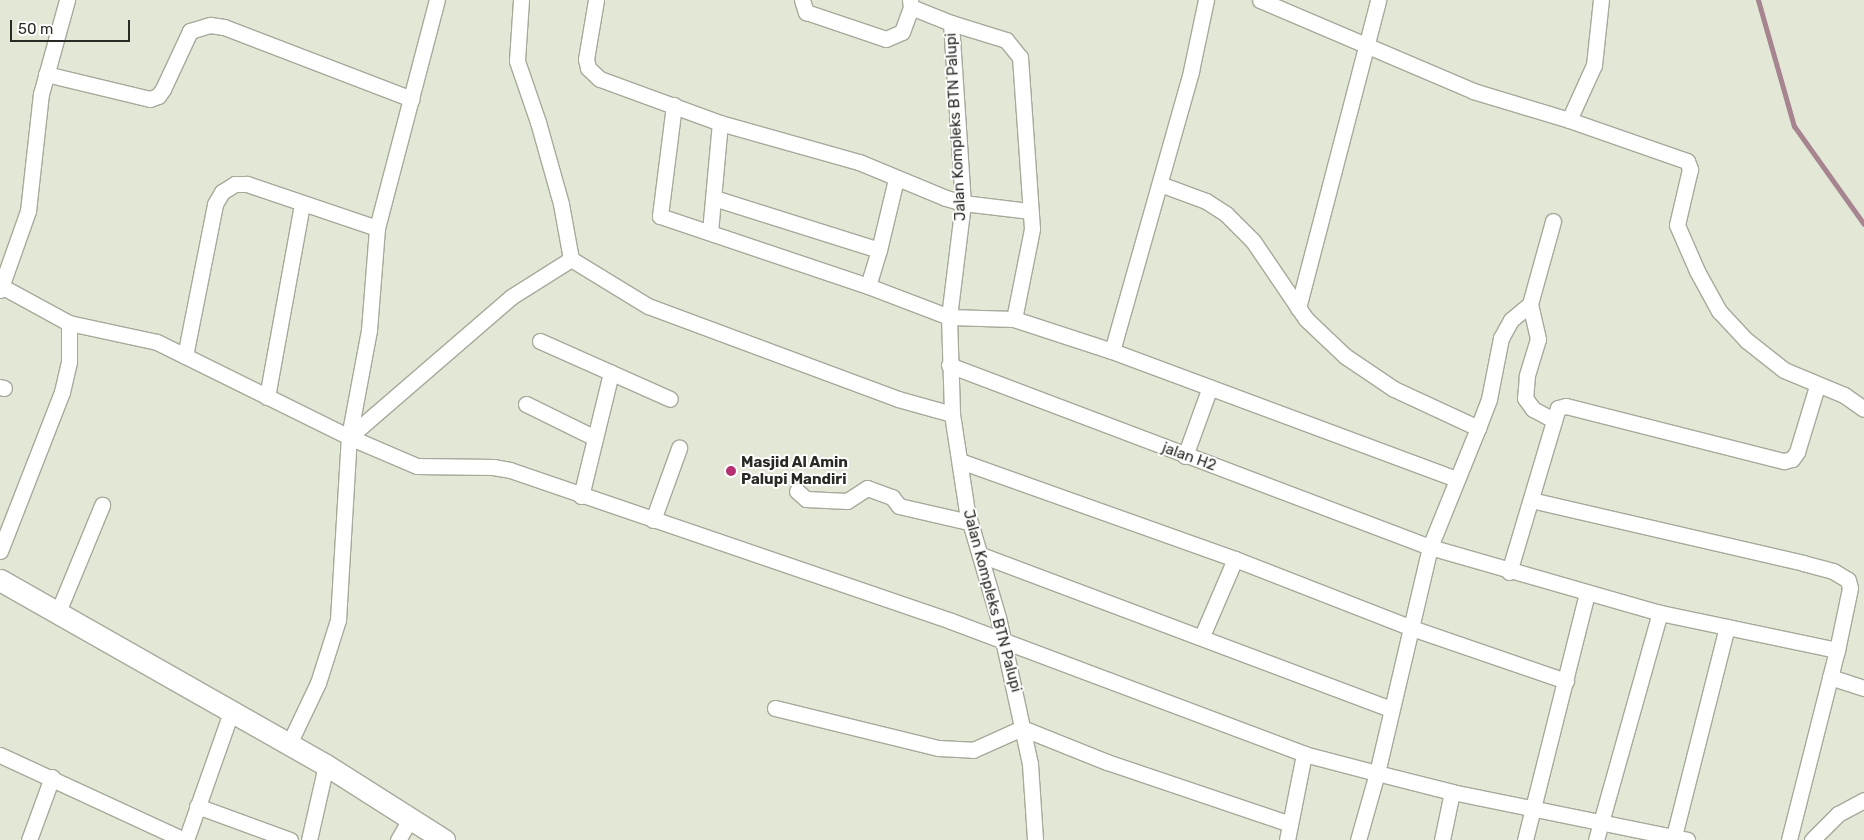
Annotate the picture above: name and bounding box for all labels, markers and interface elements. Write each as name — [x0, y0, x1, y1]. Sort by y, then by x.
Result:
scale bar — [12, 10, 132, 42]
text: 50 m — [18, 20, 53, 38]
street label: Jalan Kompleks BTN Palupi — [942, 32, 970, 222]
street label: jalan H2 — [1159, 439, 1219, 475]
place label: Masjid Al Amin Palupi Mandiri — [741, 453, 849, 488]
marker: Masjid Al Amin Palupi Mandiri — [725, 465, 737, 477]
street label: Jalan Kompleks BTN Palupi — [959, 508, 1025, 694]

